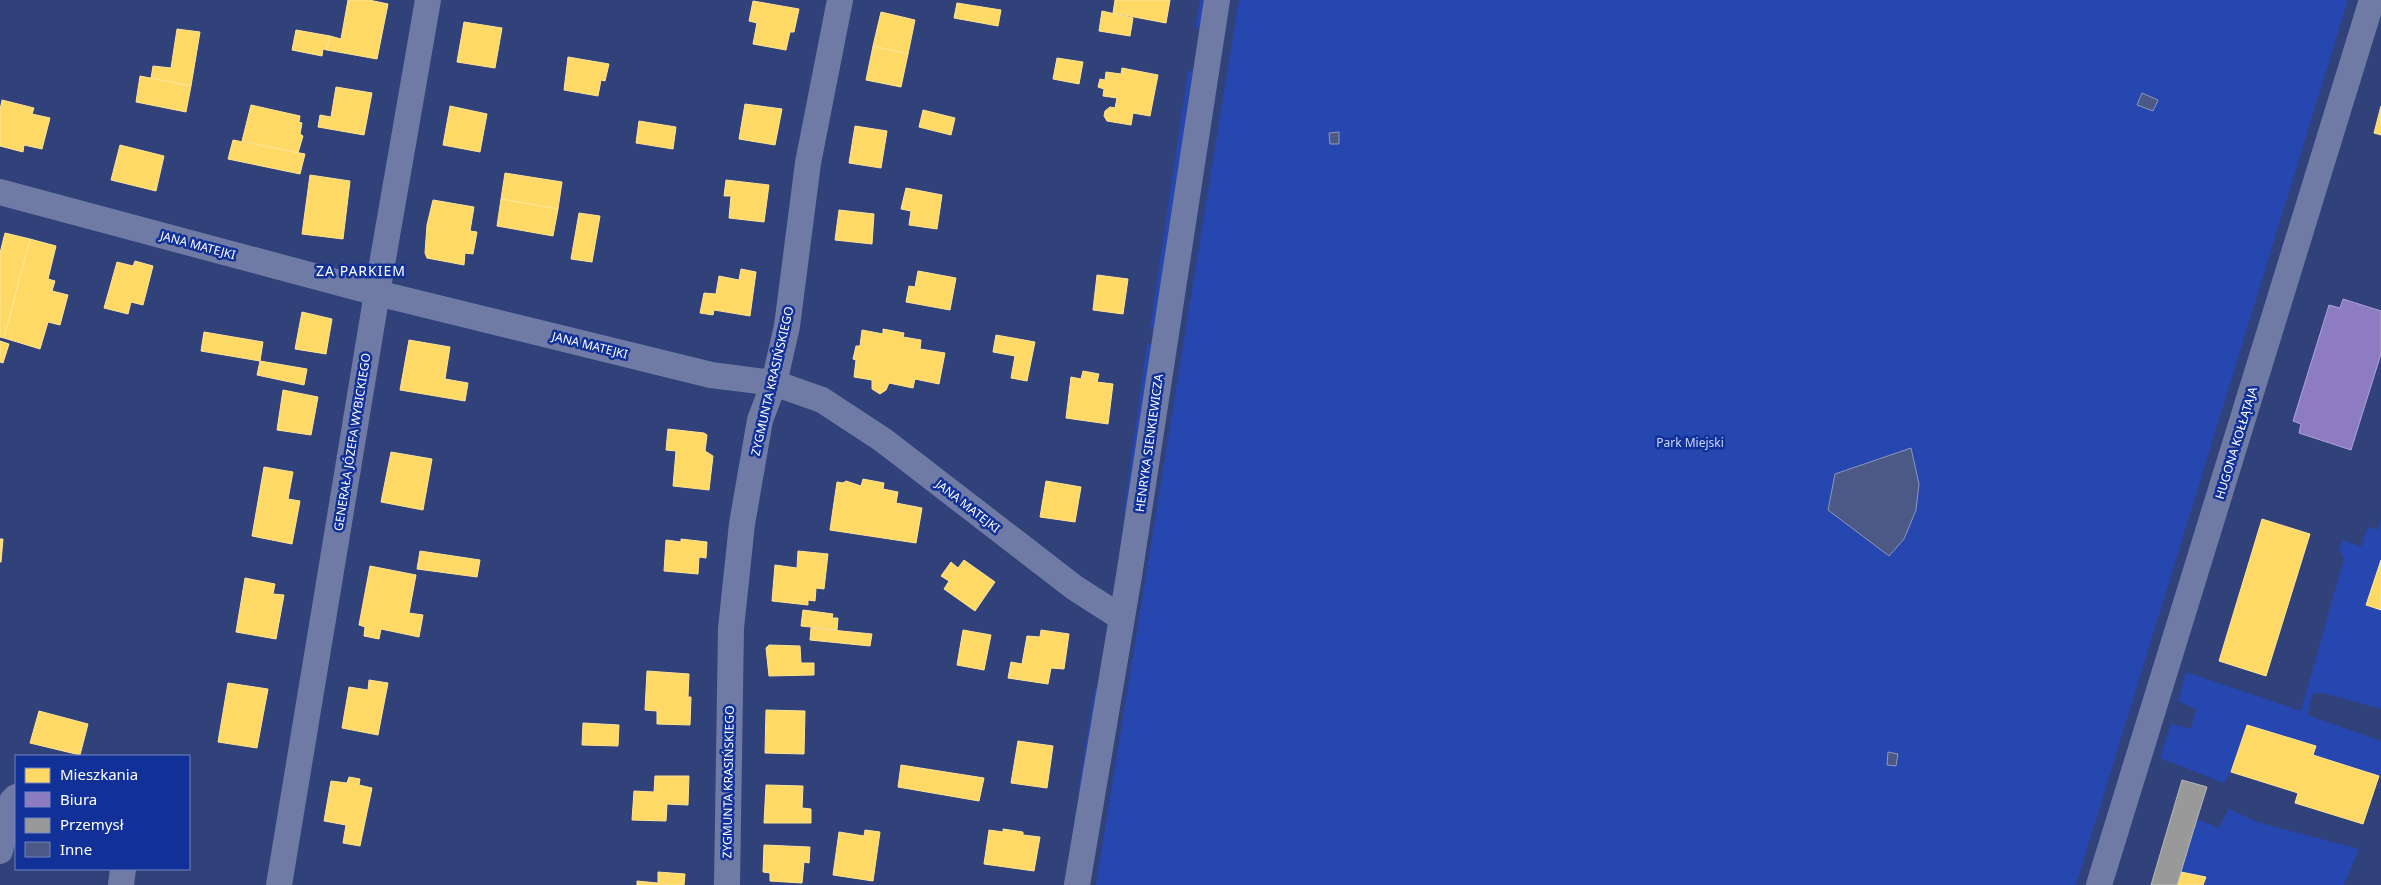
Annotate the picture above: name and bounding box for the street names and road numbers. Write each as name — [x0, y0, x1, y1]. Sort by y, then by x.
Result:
street label: JANA MATEJKI — [157, 227, 238, 263]
street label: ZYGMUNTA KRASIŃSKIEGO — [747, 305, 797, 457]
street label: JANA MATEJKI — [549, 327, 630, 363]
street label: GENERAŁA JÓZEFA WYBICKIEGO — [330, 352, 374, 532]
street label: HENRYKA SIENKIEWICZA — [1131, 373, 1167, 513]
street label: HUGONA KOŁŁĄTAJA — [2211, 384, 2261, 501]
street label: JANA MATEJKI — [931, 475, 1004, 537]
street label: ZYGMUNTA KRASIŃSKIEGO — [718, 705, 738, 859]

